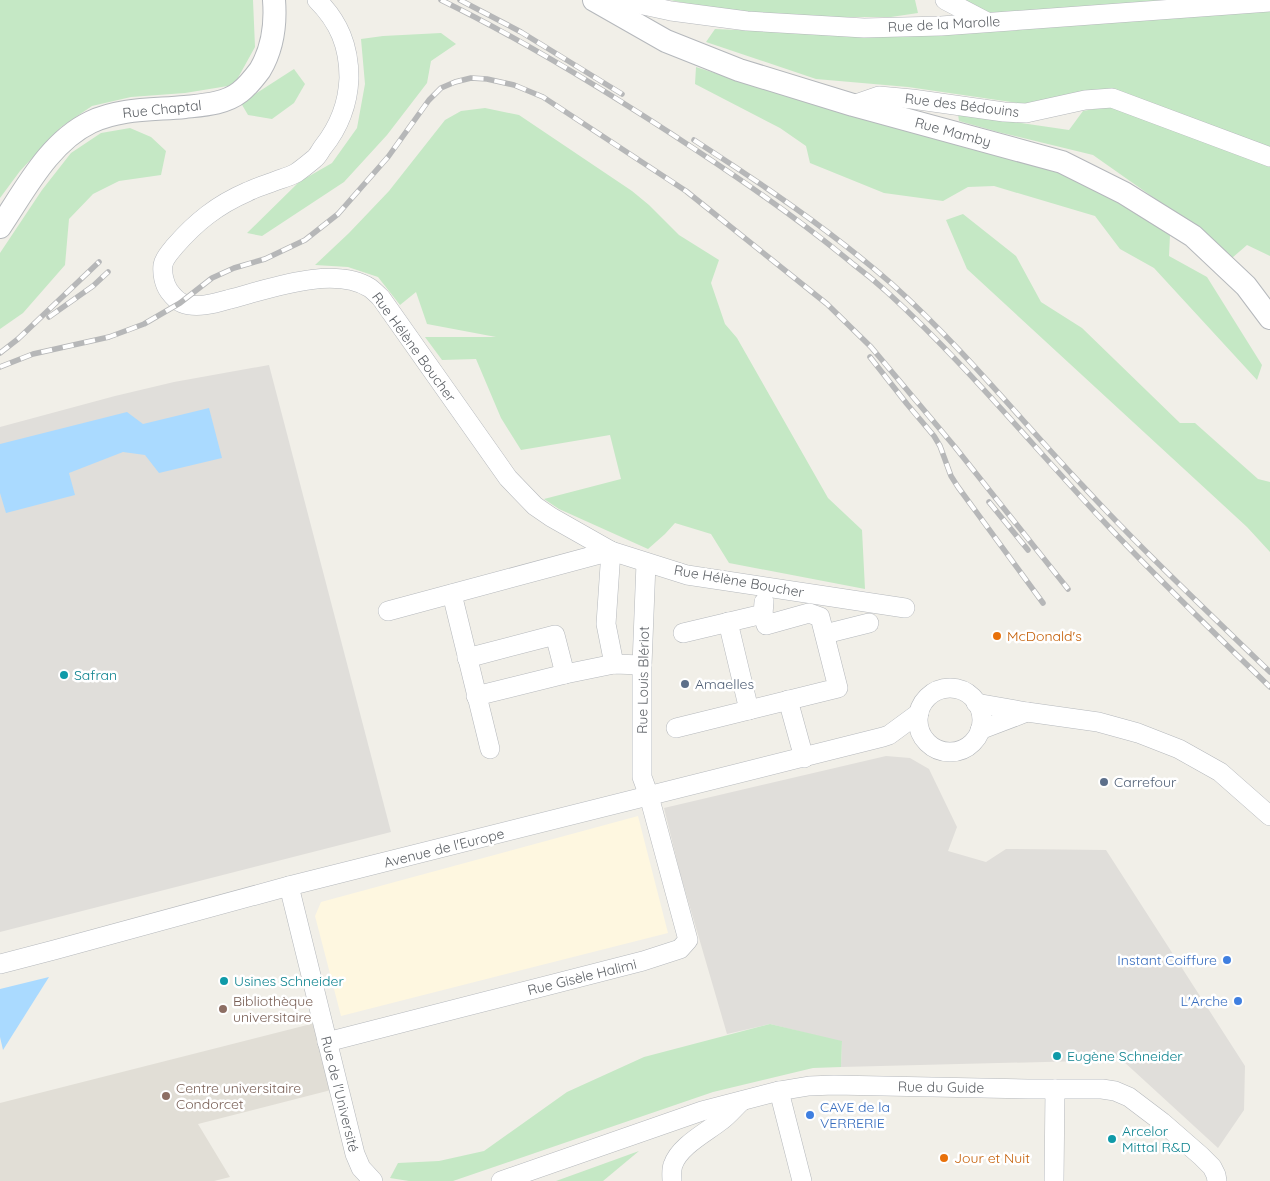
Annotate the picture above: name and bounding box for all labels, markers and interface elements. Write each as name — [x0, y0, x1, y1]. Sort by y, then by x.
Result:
street label: Rue de la Marolle — [887, 12, 1001, 36]
street label: Rue des Bédouins — [904, 89, 1020, 121]
street label: Rue Chaptal — [122, 96, 202, 122]
street label: Rue Mamby — [913, 113, 993, 151]
street label: Rue Hélène Boucher — [368, 288, 460, 406]
street label: Rue Hélène Boucher — [673, 561, 806, 601]
street label: Rue Louis Blériot — [633, 626, 653, 734]
place label: McDonald's — [1007, 627, 1082, 645]
marker: McDonald's — [991, 630, 1003, 642]
place label: Safran — [74, 666, 117, 684]
marker: Safran — [58, 669, 70, 681]
place label: Amaelles — [695, 675, 754, 693]
marker: Amaelles — [679, 678, 691, 690]
place label: Carrefour — [1114, 773, 1177, 791]
marker: Carrefour — [1098, 776, 1110, 788]
street label: Avenue de l'Europe — [382, 824, 506, 872]
place label: Instant Coiffure — [1117, 951, 1217, 969]
marker: Instant Coiffure — [1221, 954, 1233, 966]
street label: Rue Gisèle Halimi — [526, 955, 638, 999]
place label: Usines Schneider — [234, 972, 344, 990]
marker: Usines Schneider — [218, 975, 230, 987]
place label: Bibliothèque universitaire — [233, 992, 313, 1026]
place label: L'Arche — [1181, 992, 1228, 1010]
marker: L'Arche — [1232, 995, 1244, 1007]
marker: Bibliothèque universitaire — [217, 1003, 229, 1015]
street label: Rue de l'Université — [317, 1034, 363, 1154]
place label: Eugène Schneider — [1067, 1047, 1183, 1065]
marker: Eugène Schneider — [1051, 1050, 1063, 1062]
street label: Rue du Guide — [898, 1077, 984, 1097]
place label: Centre universitaire Condorcet — [176, 1079, 301, 1113]
marker: Centre universitaire Condorcet — [160, 1090, 172, 1102]
place label: CAVE de la VERRERIE — [820, 1098, 890, 1132]
marker: CAVE de la VERRERIE — [804, 1109, 816, 1121]
place label: Arcelor Mittal R&D — [1122, 1122, 1191, 1156]
marker: Arcelor Mittal R&D — [1106, 1133, 1118, 1145]
place label: Jour et Nuit — [954, 1149, 1030, 1167]
marker: Jour et Nuit — [938, 1152, 950, 1164]

